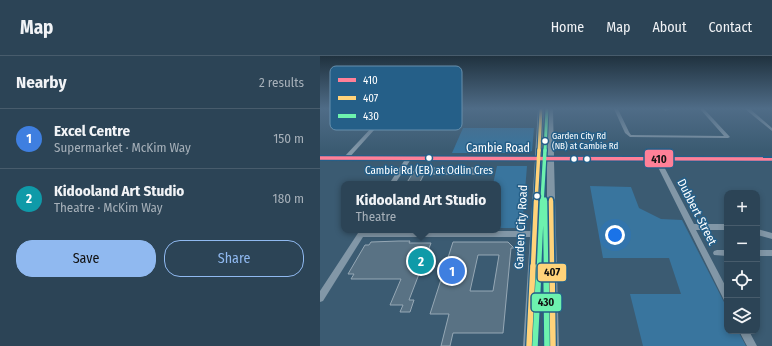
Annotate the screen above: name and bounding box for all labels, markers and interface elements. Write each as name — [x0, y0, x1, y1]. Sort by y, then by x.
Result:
text: Map — [20, 16, 53, 39]
text: Home — [551, 19, 584, 36]
text: Map — [606, 19, 630, 36]
text: About — [652, 19, 687, 36]
text: Contact — [709, 19, 752, 36]
legend — [330, 66, 462, 130]
text: Nearby — [16, 72, 67, 93]
text: 410 — [363, 74, 378, 87]
text: 2 results — [259, 75, 304, 90]
text: 407 — [363, 92, 379, 105]
text: 430 — [363, 110, 379, 123]
text: Excel Centre — [54, 122, 130, 140]
text: 1 — [26, 131, 32, 146]
text: 150 m — [273, 131, 304, 146]
place label: Garden City Rd (NB) at Cambie Rd — [552, 131, 618, 151]
marker: Garden City Rd (NB) at Cambie Rd — [540, 136, 550, 146]
text: Supermarket · McKim Way — [54, 140, 191, 155]
street label: Cambie Road — [466, 141, 530, 155]
line badge: 410 — [644, 149, 674, 168]
marker: Cambie Rd (EB) at Odlin Cres — [424, 153, 434, 163]
text: 410 — [651, 153, 667, 166]
unlabelled marker — [569, 154, 579, 164]
unlabelled marker — [582, 154, 592, 164]
place label: Cambie Rd (EB) at Odlin Cres — [365, 164, 493, 177]
street label: Dubbert Street — [674, 177, 720, 247]
popup — [341, 181, 501, 233]
text: Kidooland Art Studio — [54, 182, 184, 200]
street label: Garden City Road — [512, 185, 530, 269]
map controls — [724, 190, 760, 334]
button: + — [724, 190, 760, 226]
text: 2 — [26, 191, 32, 206]
text: 180 m — [273, 191, 304, 206]
text: Kidooland Art Studio — [356, 191, 486, 209]
unlabelled marker — [532, 191, 542, 201]
text: Theatre · McKim Way — [54, 200, 163, 215]
text: Theatre — [356, 209, 396, 224]
your location — [605, 225, 625, 245]
button: − — [724, 226, 760, 262]
button: Save — [16, 240, 156, 277]
button: Share — [164, 240, 304, 277]
pin: 2 — [408, 246, 434, 276]
pin: 1 — [439, 256, 465, 286]
button: locate — [724, 262, 760, 298]
line badge: 407 — [537, 263, 567, 282]
text: 407 — [544, 266, 560, 279]
line badge: 430 — [531, 293, 562, 312]
text: 430 — [538, 296, 554, 309]
button: layers — [724, 298, 760, 334]

